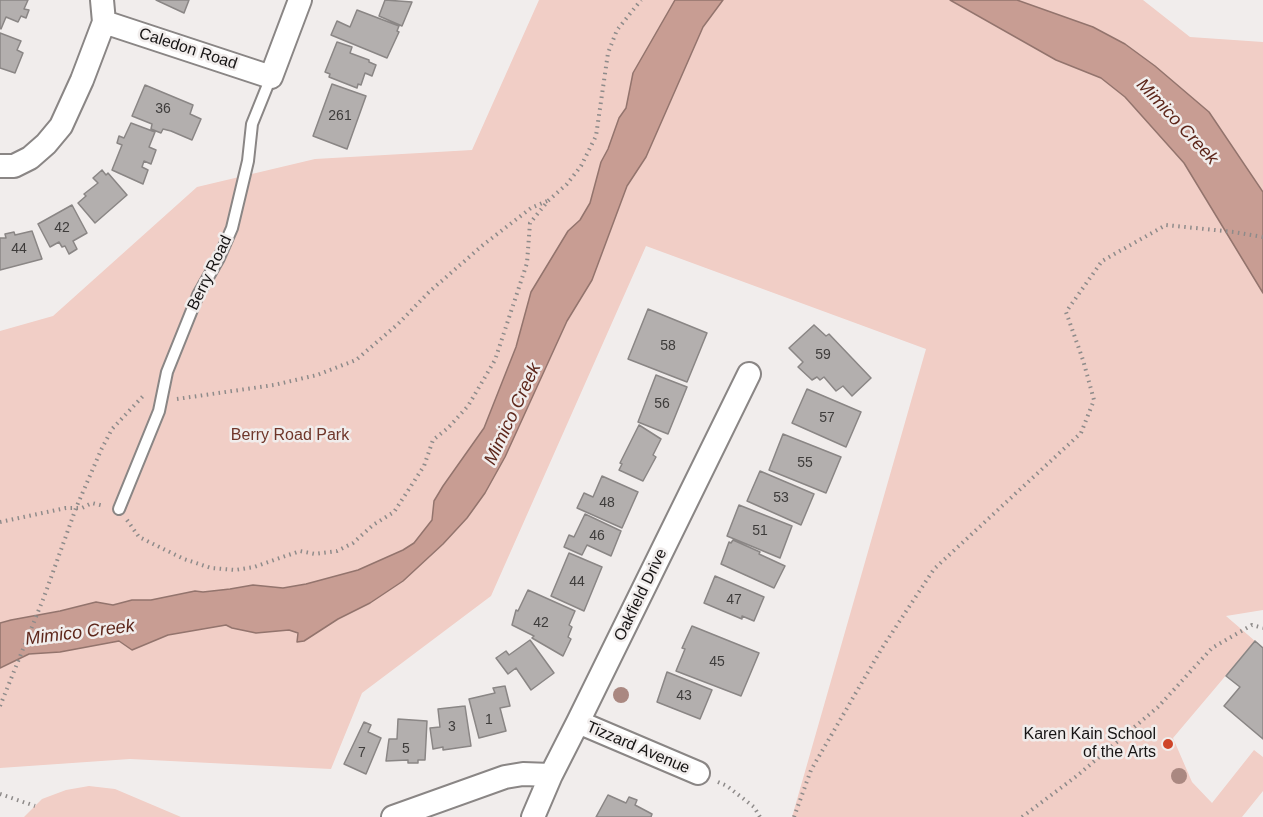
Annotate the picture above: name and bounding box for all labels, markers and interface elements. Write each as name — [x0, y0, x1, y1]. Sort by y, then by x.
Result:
street label: Caledon Road — [136, 24, 240, 74]
water label: Mimico Creek — [1132, 74, 1222, 170]
house number: 36 — [155, 101, 171, 117]
house number: 261 — [328, 108, 352, 124]
house number: 42 — [54, 220, 70, 236]
street label: Berry Road — [184, 232, 236, 314]
house number: 44 — [11, 241, 27, 257]
house number: 58 — [660, 338, 676, 354]
house number: 59 — [815, 347, 831, 363]
water label: Mimico Creek — [480, 360, 546, 468]
house number: 56 — [654, 396, 670, 412]
house number: 57 — [819, 410, 835, 426]
park label: Berry Road Park — [231, 426, 349, 446]
house number: 55 — [797, 455, 813, 471]
house number: 53 — [773, 490, 789, 506]
house number: 48 — [599, 495, 615, 511]
house number: 51 — [752, 523, 768, 539]
house number: 46 — [589, 528, 605, 544]
street label: Oakfield Drive — [610, 546, 672, 644]
house number: 44 — [569, 574, 585, 590]
house number: 47 — [726, 592, 742, 608]
house number: 42 — [533, 615, 549, 631]
water label: Mimico Creek — [24, 616, 136, 650]
house number: 45 — [709, 654, 725, 670]
house number: 43 — [676, 688, 692, 704]
house number: 1 — [485, 712, 493, 728]
street label: Tizzard Avenue — [583, 718, 693, 778]
house number: 3 — [448, 719, 456, 735]
place label: Karen Kain School of the Arts — [1023, 725, 1156, 763]
marker: Karen Kain School of the Arts — [1161, 737, 1175, 751]
house number: 5 — [402, 741, 410, 757]
house number: 7 — [358, 745, 366, 761]

